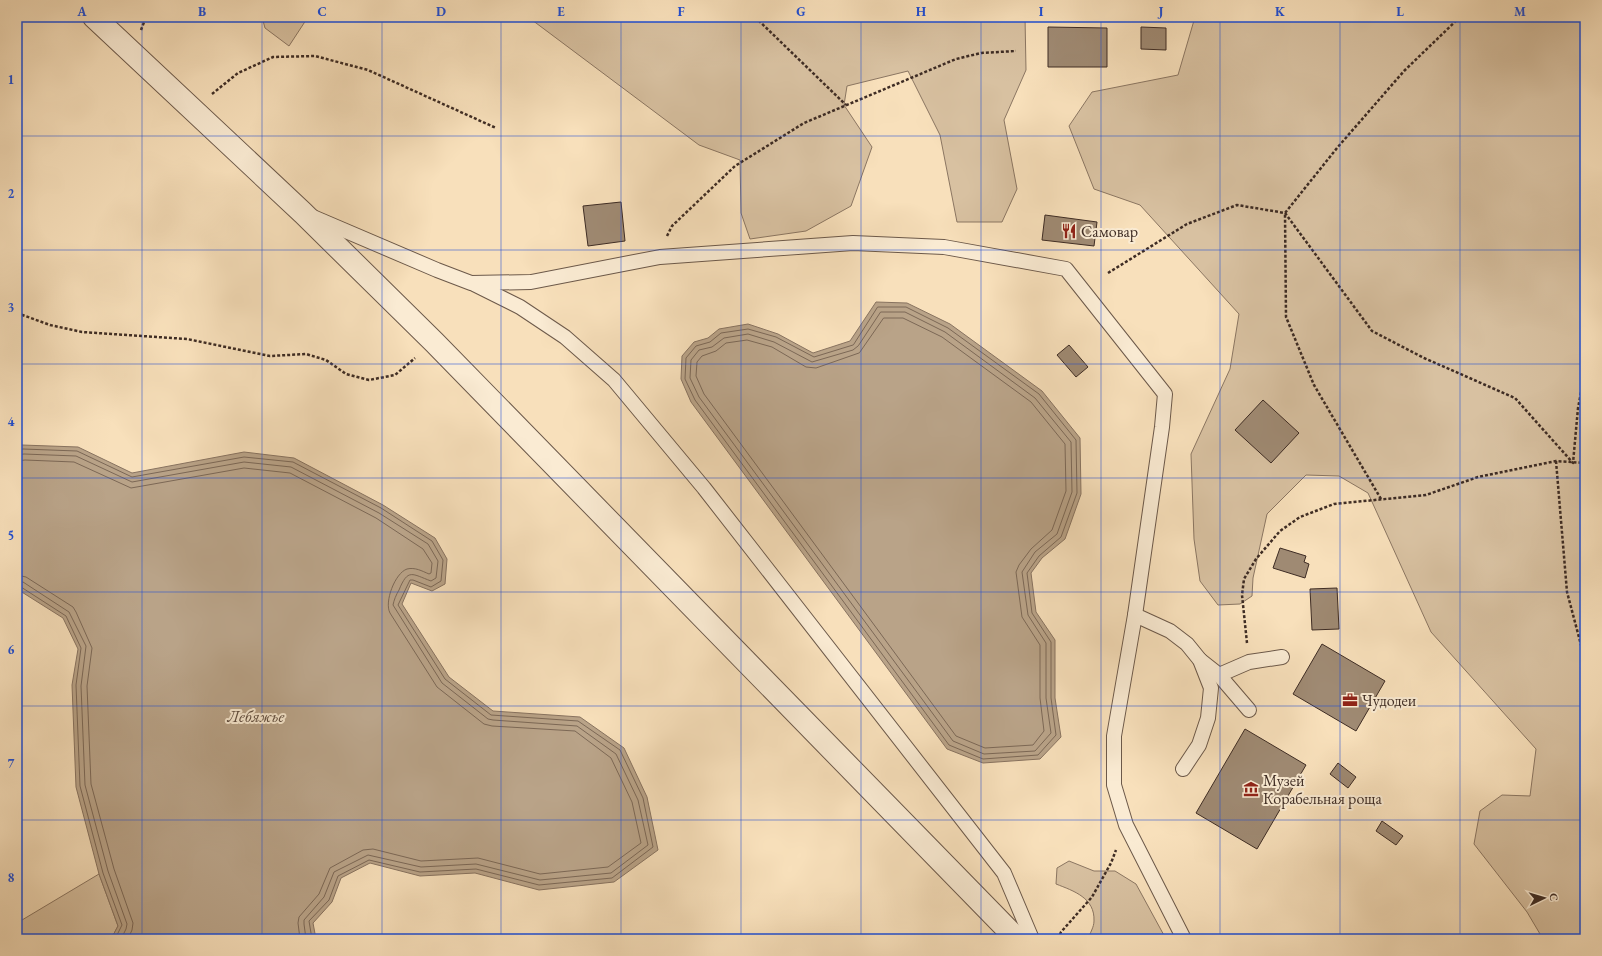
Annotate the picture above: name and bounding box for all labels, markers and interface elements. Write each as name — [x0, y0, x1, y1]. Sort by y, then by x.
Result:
text: A — [76, 3, 87, 20]
text: B — [198, 3, 206, 20]
text: C — [317, 3, 327, 20]
text: D — [436, 3, 446, 20]
text: E — [557, 3, 565, 20]
text: F — [677, 3, 685, 20]
text: G — [796, 3, 806, 20]
text: H — [916, 3, 927, 20]
text: I — [1039, 3, 1044, 20]
text: J — [1157, 3, 1164, 20]
text: K — [1275, 3, 1286, 20]
text: L — [1396, 3, 1404, 20]
text: M — [1514, 3, 1526, 20]
text: 1 — [8, 71, 15, 88]
text: 2 — [8, 185, 15, 202]
place label: Самовар — [1081, 221, 1138, 242]
restaurant icon: Самовар — [1060, 222, 1078, 240]
text: 3 — [8, 299, 15, 316]
text: 4 — [8, 413, 15, 430]
text: 5 — [8, 527, 14, 544]
text: 6 — [8, 641, 15, 658]
place label: Чудодеи — [1362, 690, 1417, 711]
office icon: Чудодеи — [1341, 691, 1359, 709]
water label: Лебяжье — [227, 705, 285, 727]
text: 7 — [8, 755, 15, 772]
place label: Музей Корабельная роща — [1263, 770, 1382, 809]
museum icon: Музей Корабельная роща — [1242, 780, 1260, 798]
text: 8 — [8, 869, 15, 886]
north arrow — [1524, 878, 1564, 918]
text: С — [1547, 893, 1561, 902]

